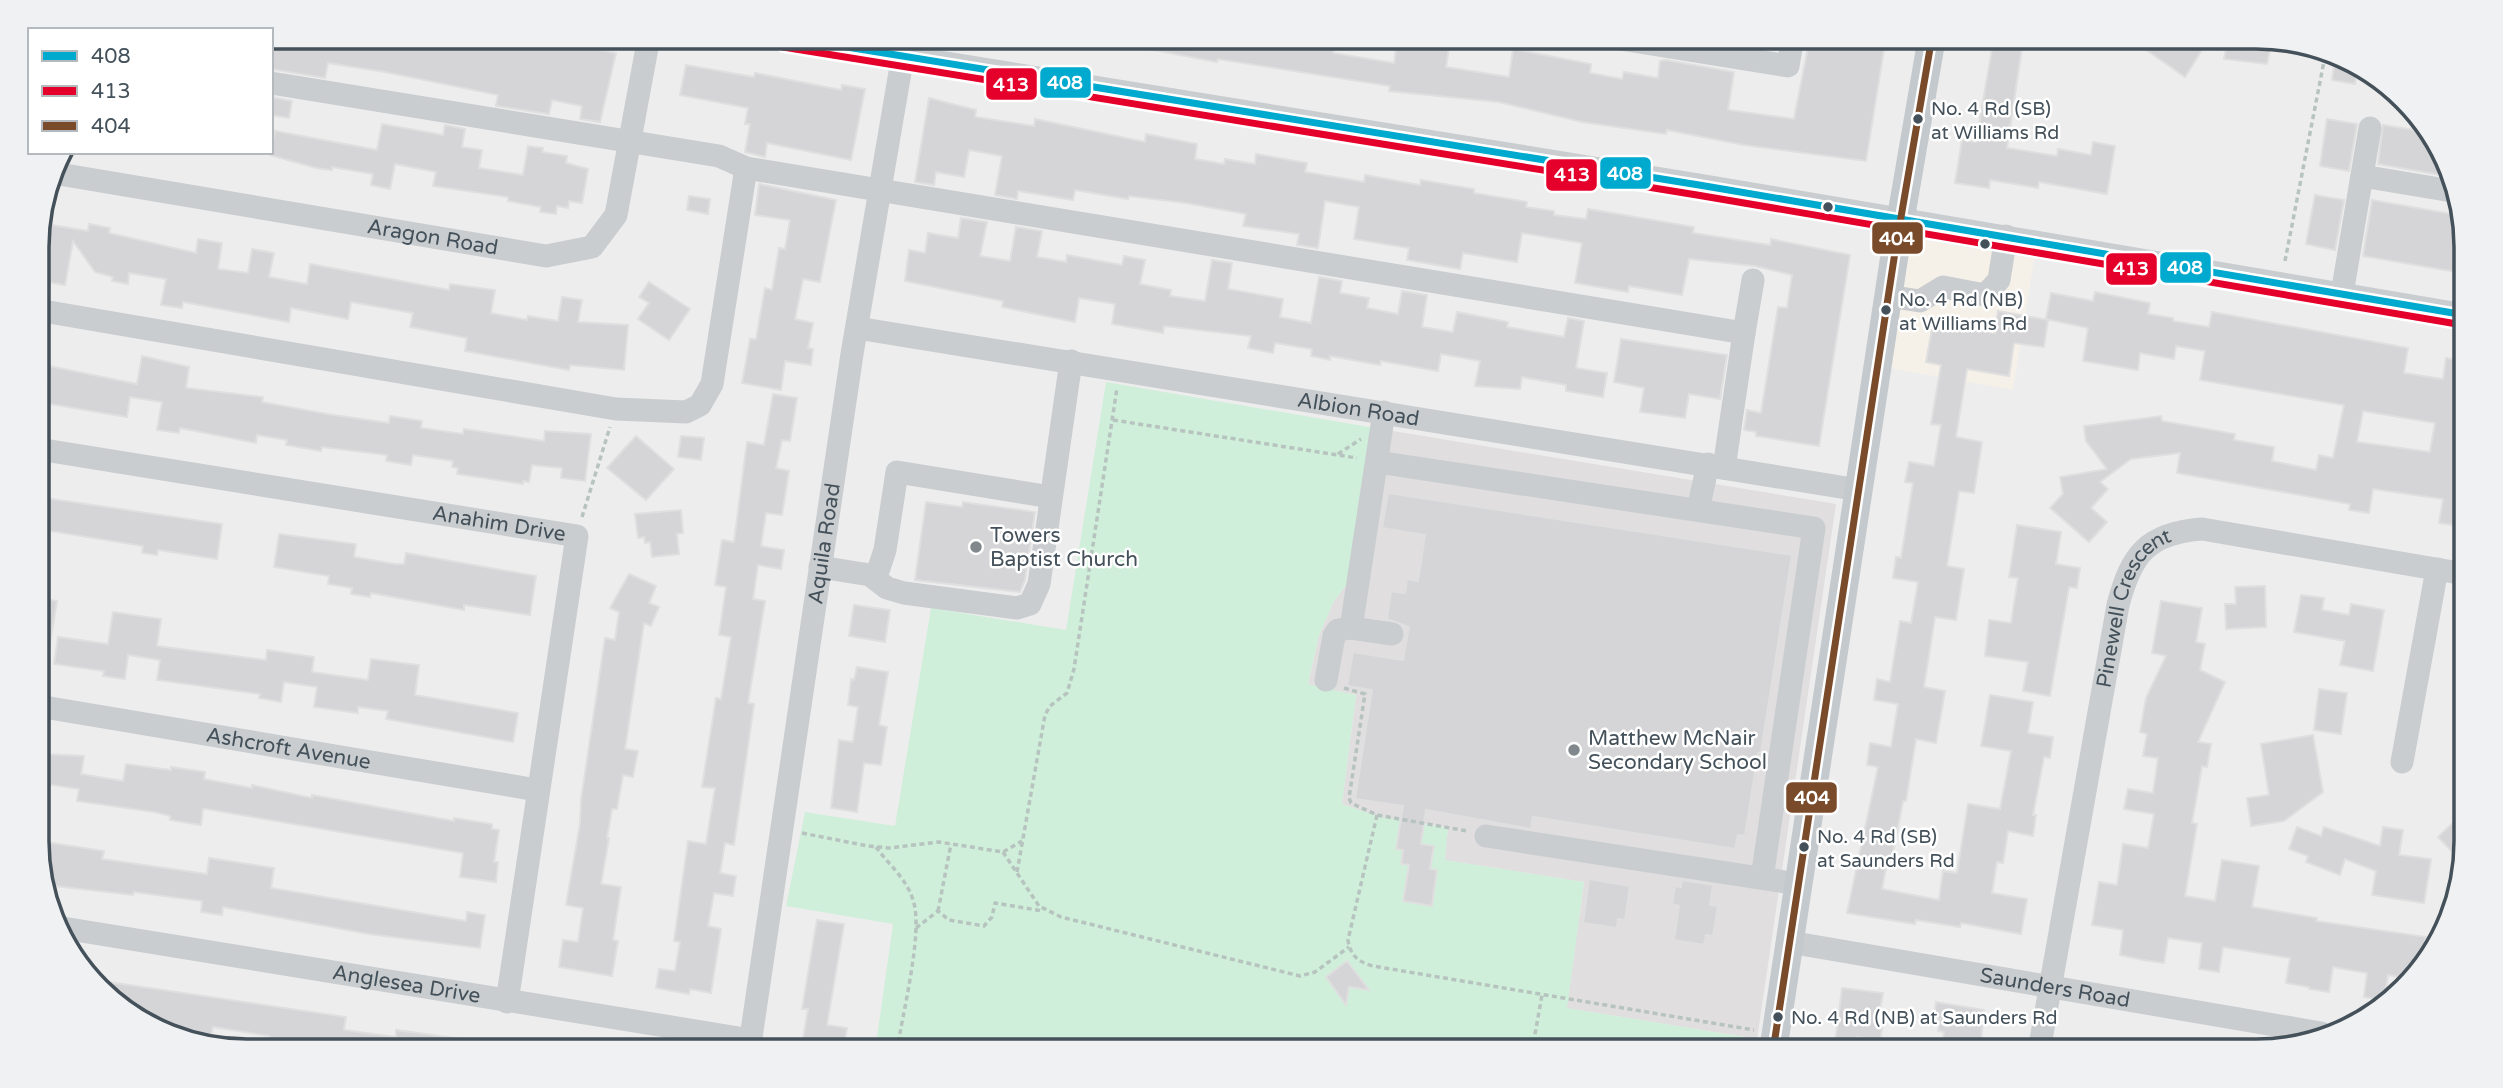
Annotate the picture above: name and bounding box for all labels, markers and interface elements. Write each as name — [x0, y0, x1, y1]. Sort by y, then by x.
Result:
legend — [28, 28, 273, 154]
text: 408 — [91, 44, 131, 69]
line badge: 408 — [1039, 66, 1092, 99]
line badge: 413 — [985, 67, 1038, 101]
text: 408 — [1047, 72, 1083, 94]
text: 413 — [993, 74, 1029, 96]
text: 413 — [91, 79, 131, 104]
place label: No. 4 Rd (SB) at Williams Rd — [1931, 98, 2059, 144]
marker: No. 4 Rd (SB) at Williams Rd — [1911, 112, 1925, 126]
text: 404 — [91, 114, 131, 139]
line badge: 408 — [1599, 156, 1652, 190]
line badge: 413 — [1545, 158, 1598, 192]
text: 408 — [1607, 163, 1643, 185]
text: 413 — [1554, 164, 1590, 186]
unlabelled marker — [1821, 200, 1835, 214]
street label: Aragon Road — [365, 214, 500, 261]
line badge: 404 — [1871, 221, 1924, 255]
text: 404 — [1879, 228, 1915, 250]
unlabelled marker — [1978, 237, 1992, 251]
line badge: 408 — [2159, 251, 2212, 284]
line badge: 413 — [2105, 252, 2158, 286]
text: 408 — [2167, 257, 2203, 279]
text: 413 — [2113, 258, 2149, 280]
place label: No. 4 Rd (NB) at Williams Rd — [1899, 289, 2027, 335]
marker: No. 4 Rd (NB) at Williams Rd — [1879, 303, 1893, 317]
street label: Albion Road — [1296, 387, 1421, 432]
street label: Aquila Road — [803, 481, 846, 606]
street label: Anahim Drive — [430, 501, 568, 547]
place label: Towers Baptist Church — [990, 523, 1138, 572]
street label: Pinewell Crescent — [2092, 523, 2175, 690]
marker: Towers Baptist Church — [968, 539, 984, 555]
street label: Ashcroft Avenue — [204, 722, 373, 775]
place label: Matthew McNair Secondary School — [1588, 726, 1767, 775]
marker: Matthew McNair Secondary School — [1566, 742, 1582, 758]
line badge: 404 — [1785, 781, 1838, 814]
text: 404 — [1794, 787, 1830, 809]
place label: No. 4 Rd (SB) at Saunders Rd — [1817, 826, 1955, 872]
marker: No. 4 Rd (SB) at Saunders Rd — [1797, 840, 1811, 854]
street label: Anglesea Drive — [330, 960, 482, 1009]
street label: Saunders Road — [1978, 963, 2132, 1013]
place label: No. 4 Rd (NB) at Saunders Rd — [1791, 1007, 2058, 1029]
marker: No. 4 Rd (NB) at Saunders Rd — [1771, 1010, 1785, 1024]

